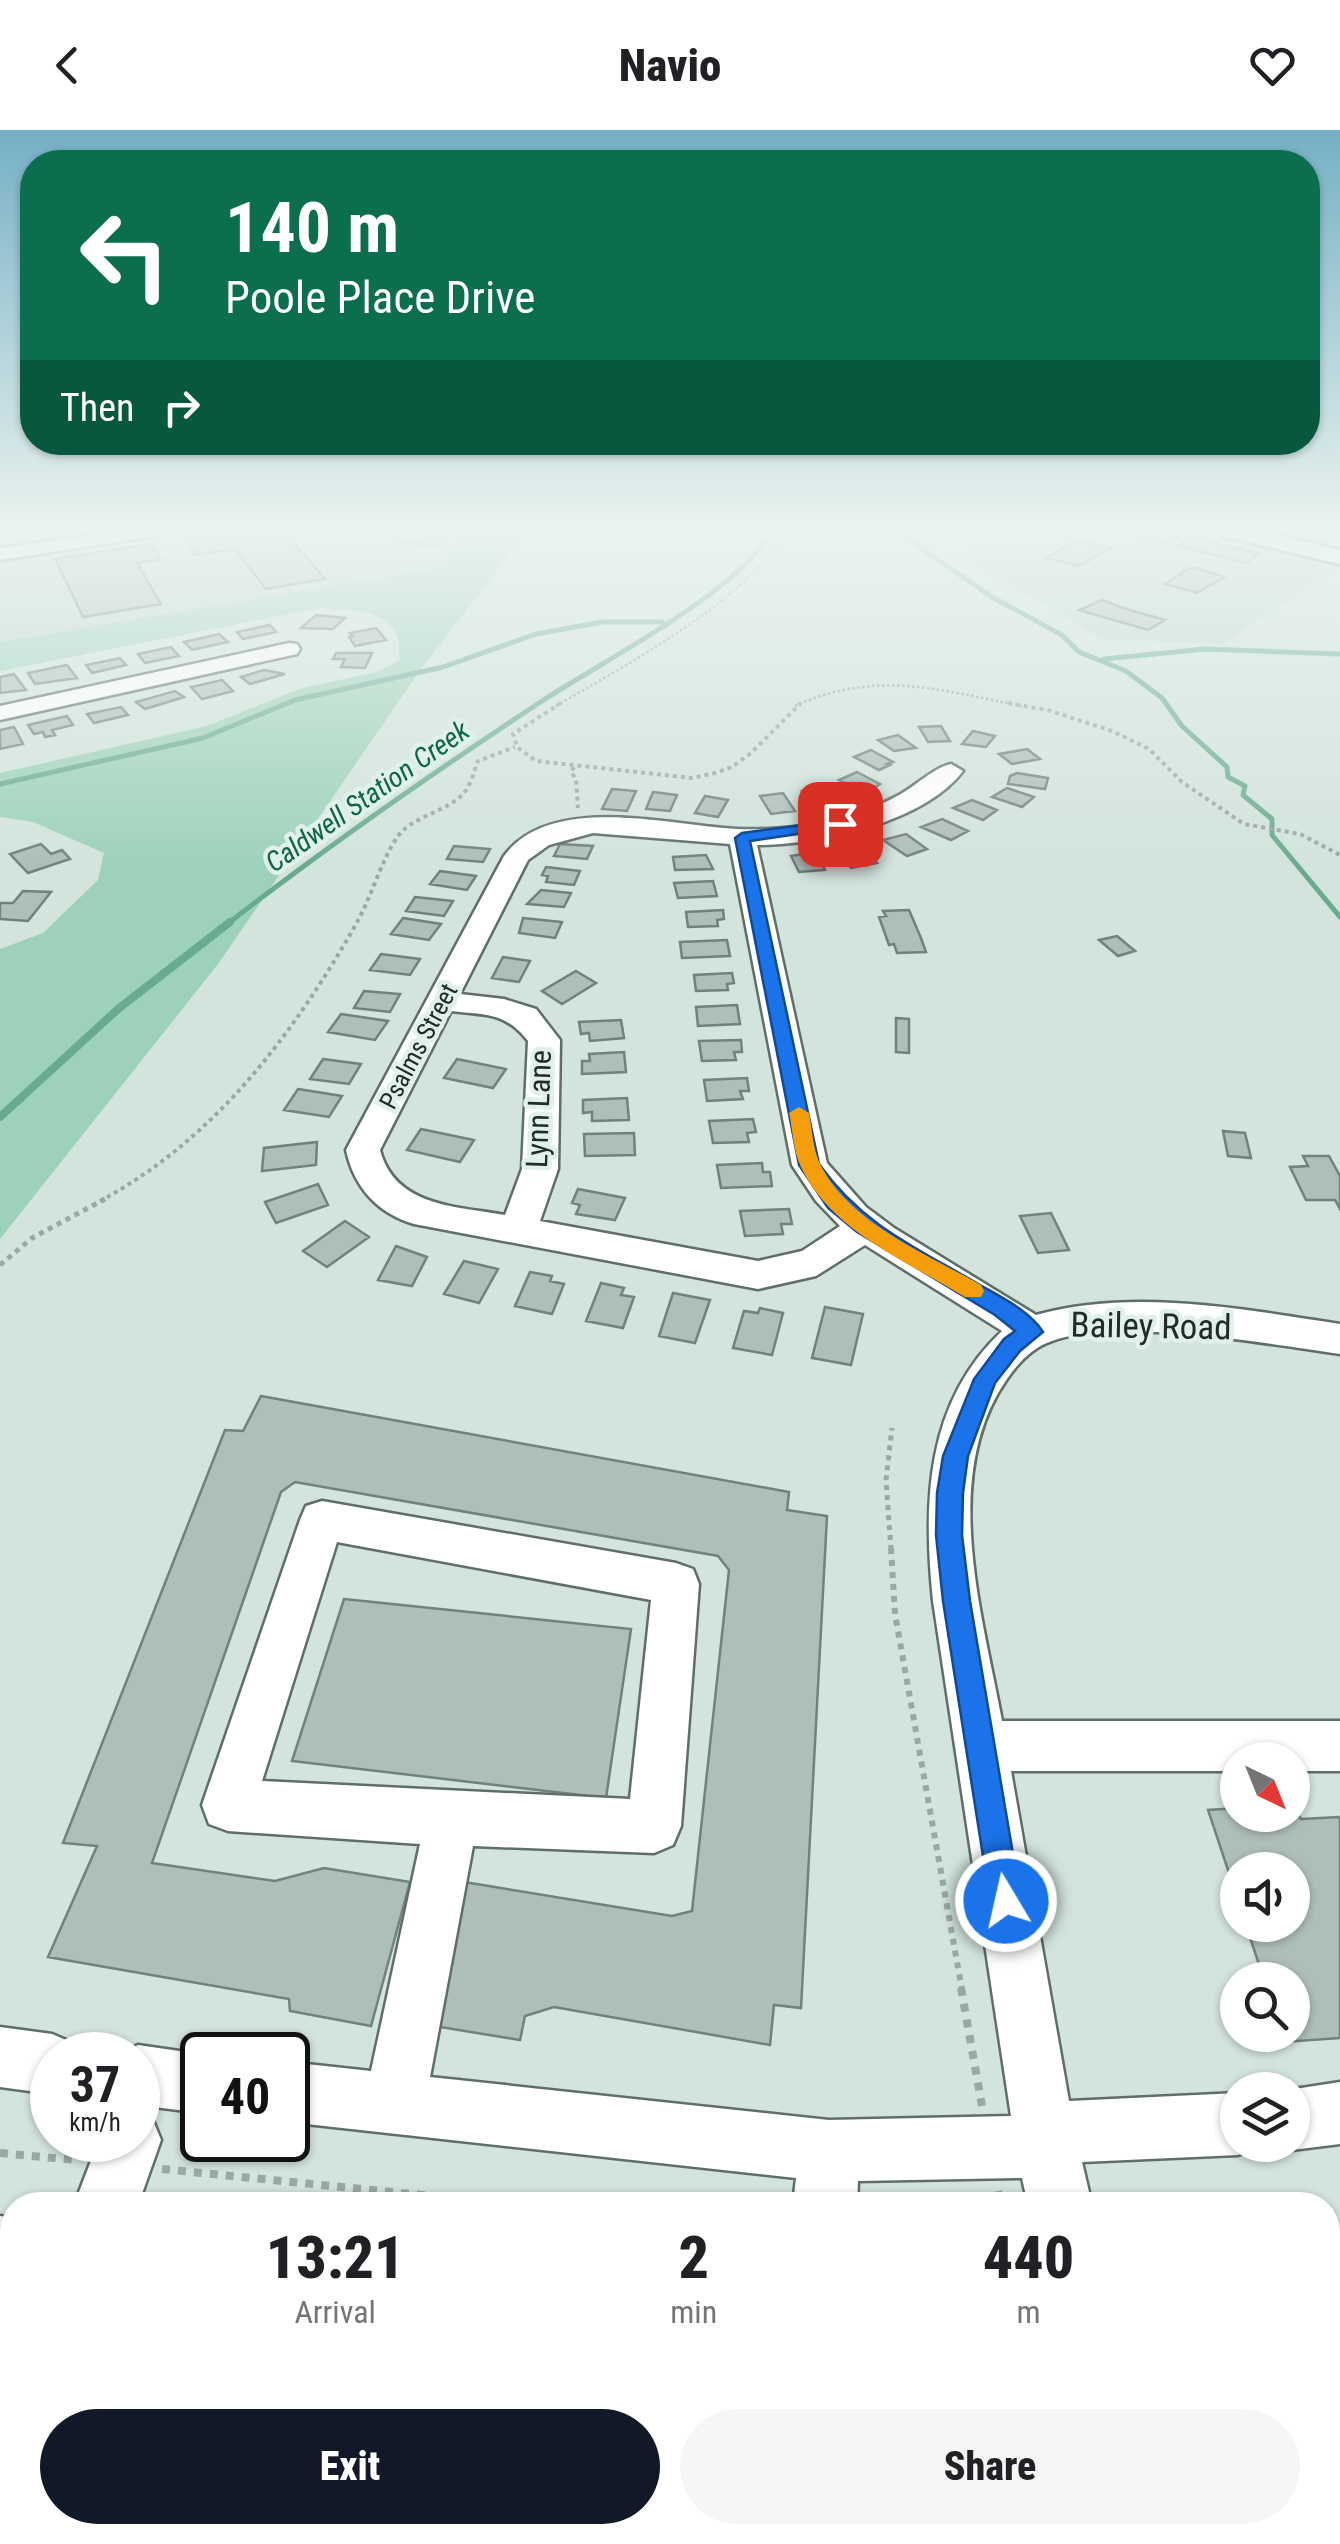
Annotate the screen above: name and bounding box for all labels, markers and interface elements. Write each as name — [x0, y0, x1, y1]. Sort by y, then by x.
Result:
icon: back — [40, 38, 95, 93]
icon: heart — [1245, 38, 1300, 93]
text: Navio — [619, 39, 721, 92]
text: 140 m — [225, 187, 399, 269]
icon: left — [60, 190, 190, 320]
text: Poole Place Drive — [225, 271, 535, 324]
icon: right — [154, 380, 209, 435]
text: Then — [60, 386, 134, 430]
water label: Caldwell Station Creek — [259, 713, 476, 879]
pin — [798, 782, 883, 867]
icon: arrive — [813, 797, 868, 852]
street label: Psalms Street — [373, 979, 464, 1114]
street label: Lynn Lane — [519, 1049, 558, 1169]
street label: Bailey Road — [1070, 1305, 1232, 1348]
north arrow — [1220, 1742, 1310, 1832]
map controls — [1220, 1742, 1310, 2162]
position arrow — [954, 1849, 1058, 1953]
button: sound — [1220, 1852, 1310, 1942]
button: search — [1220, 1962, 1310, 2052]
speed limit sign: 40 — [180, 2032, 310, 2162]
text: 37 — [70, 2056, 120, 2114]
button: layers — [1220, 2072, 1310, 2162]
text: km/h — [69, 2108, 121, 2137]
text: 13:21 — [266, 2222, 405, 2293]
text: 2 — [678, 2222, 709, 2293]
text: 440 — [983, 2222, 1074, 2293]
text: Arrival — [294, 2293, 376, 2331]
text: min — [670, 2293, 717, 2331]
text: m — [1017, 2293, 1041, 2331]
button: Exit — [40, 2409, 660, 2524]
button: Share — [680, 2409, 1300, 2524]

